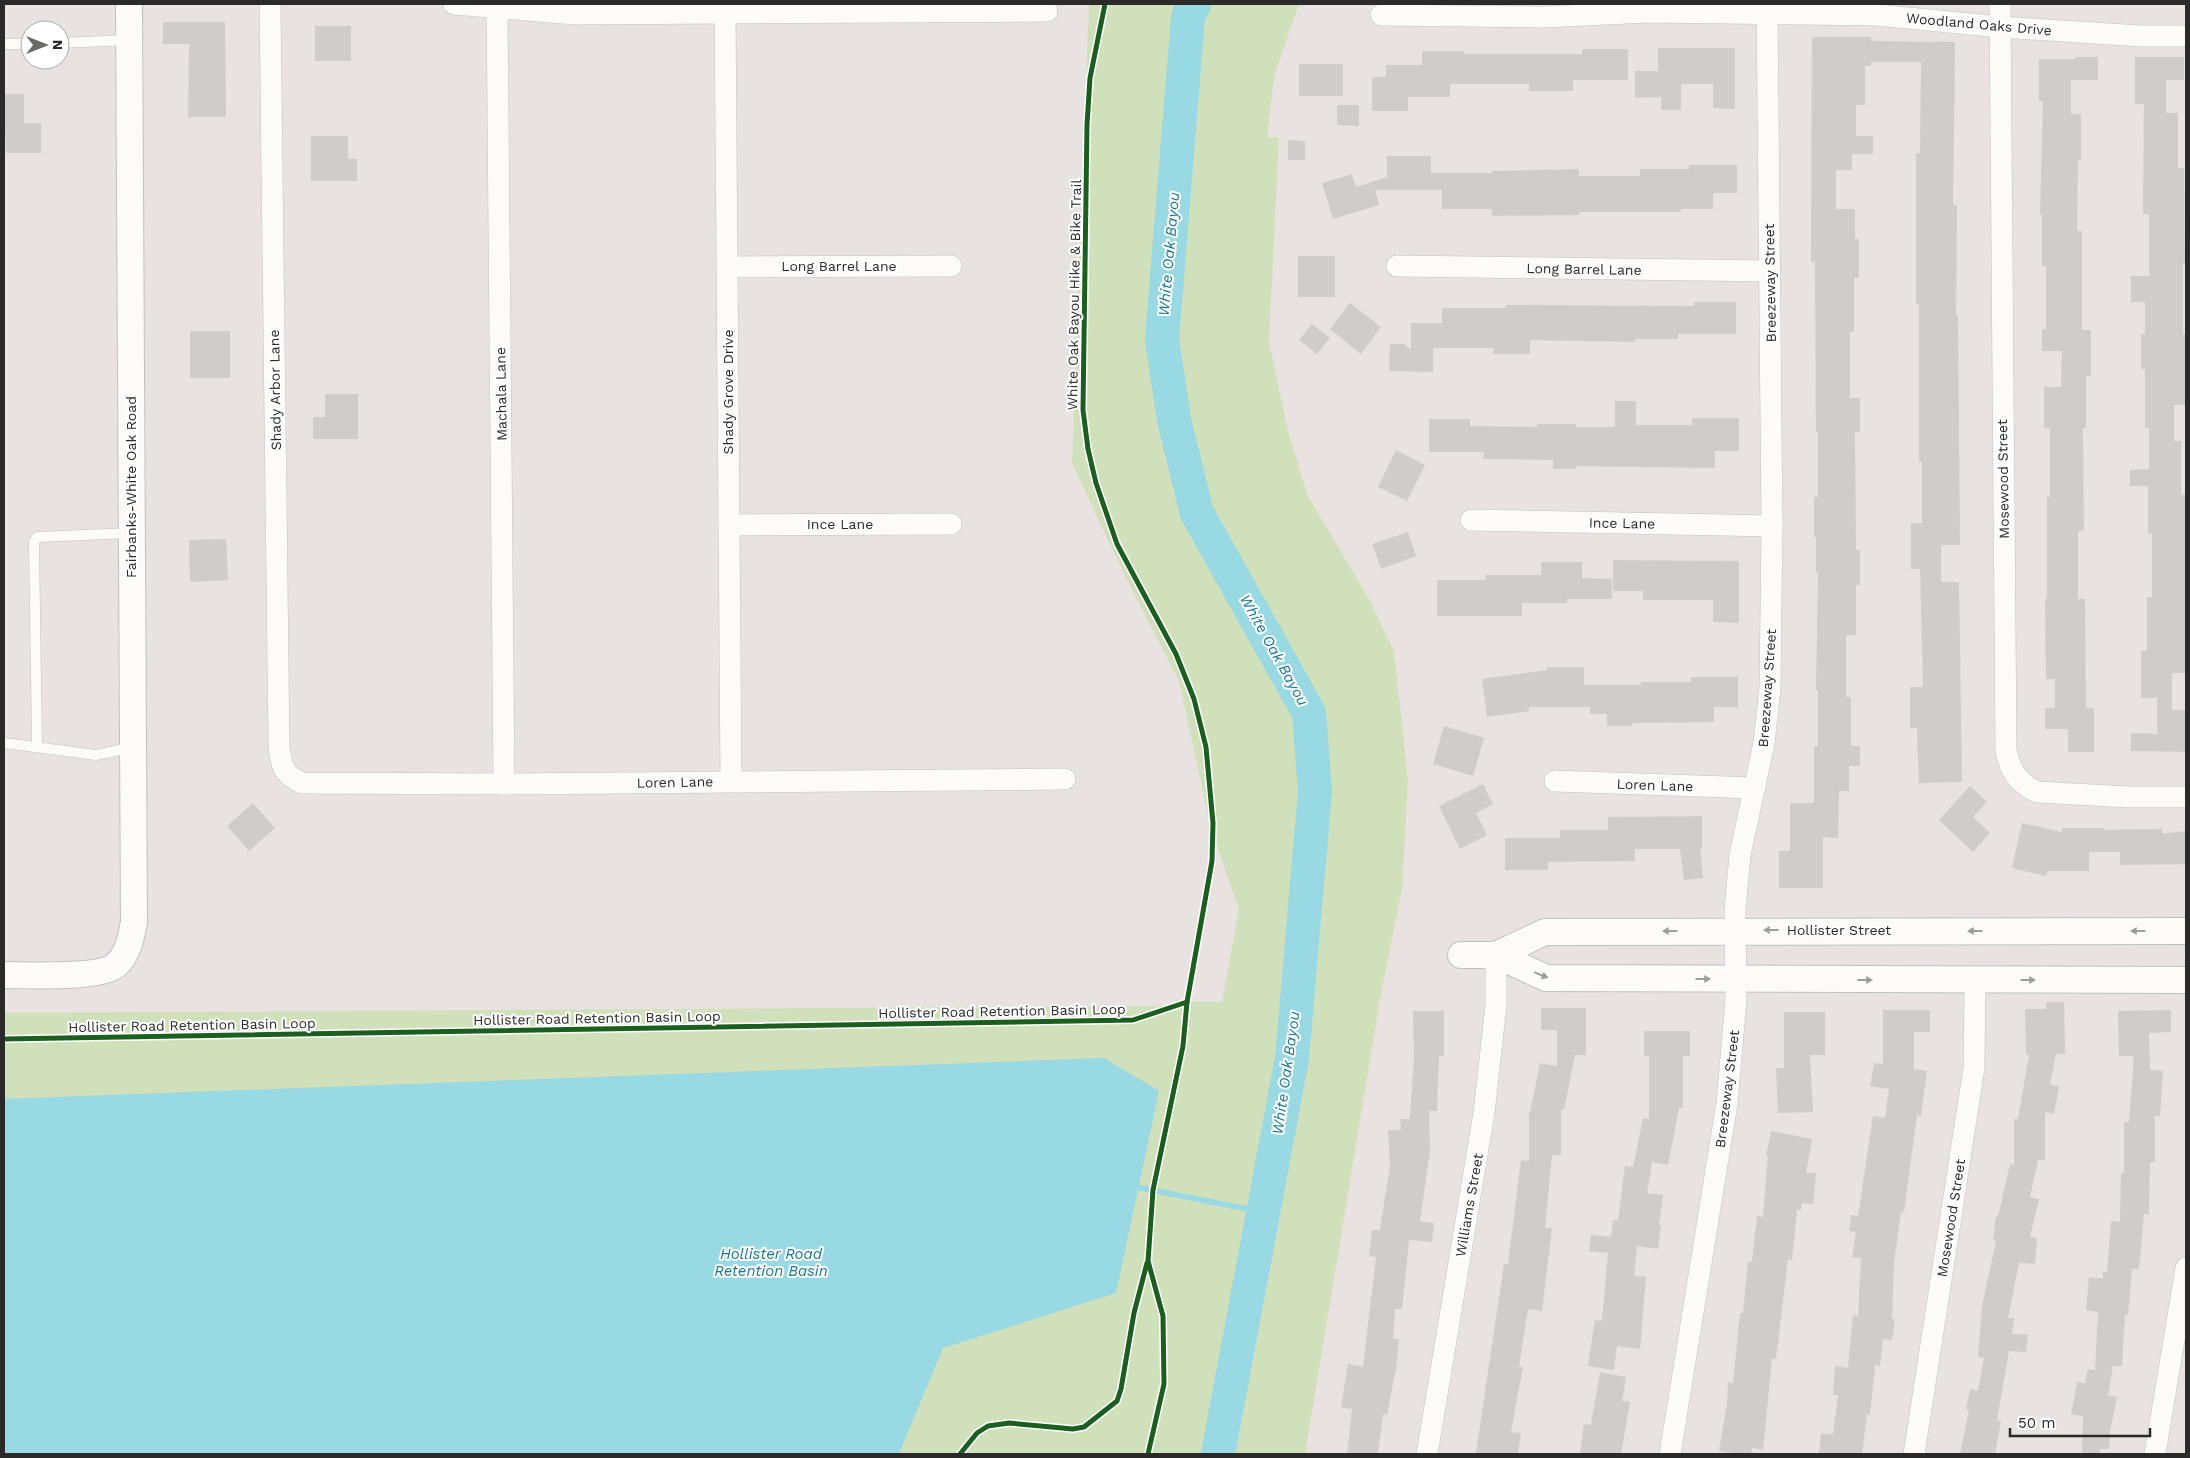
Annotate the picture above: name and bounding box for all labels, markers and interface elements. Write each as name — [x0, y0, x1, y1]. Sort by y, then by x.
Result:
street label: Woodland Oaks Drive — [1906, 10, 2052, 38]
north arrow — [20, 20, 70, 70]
text: N — [50, 40, 66, 50]
street label: White Oak Bayou Hike & Bike Trail — [1064, 179, 1084, 411]
water label: White Oak Bayou — [1155, 191, 1183, 317]
street label: Breezeway Street — [1761, 223, 1779, 343]
street label: Long Barrel Lane — [781, 258, 897, 274]
street label: Long Barrel Lane — [1526, 260, 1642, 278]
street label: Shady Arbor Lane — [266, 329, 284, 451]
street label: Shady Grove Drive — [720, 330, 736, 454]
street label: Machala Lane — [492, 347, 510, 441]
street label: Fairbanks-White Oak Road — [123, 396, 139, 578]
street label: Mosewood Street — [1994, 419, 2012, 539]
street label: Ince Lane — [1589, 514, 1655, 532]
street label: Ince Lane — [807, 516, 873, 532]
water label: White Oak Bayou — [1236, 591, 1312, 709]
street label: Breezeway Street — [1755, 628, 1779, 748]
street label: Loren Lane — [637, 773, 713, 791]
street label: Loren Lane — [1616, 776, 1694, 794]
street label: Hollister Street — [1787, 922, 1891, 938]
one-way arrow — [1762, 926, 1778, 934]
one-way arrow — [1661, 927, 1677, 935]
one-way arrow — [1967, 927, 1983, 935]
one-way arrow — [2129, 927, 2145, 935]
one-way arrow — [1534, 971, 1549, 979]
one-way arrow — [1695, 975, 1711, 983]
one-way arrow — [1857, 976, 1873, 984]
one-way arrow — [2020, 976, 2036, 984]
street label: Hollister Road Retention Basin Loop — [878, 1001, 1126, 1021]
street label: Hollister Road Retention Basin Loop — [473, 1008, 721, 1028]
water label: White Oak Bayou — [1268, 1010, 1304, 1136]
street label: Hollister Road Retention Basin Loop — [68, 1015, 316, 1035]
street label: Breezeway Street — [1712, 1029, 1742, 1149]
street label: Williams Street — [1452, 1152, 1486, 1258]
street label: Mosewood Street — [1934, 1158, 1968, 1278]
water label: Hollister Road Retention Basin — [714, 1245, 828, 1280]
scale bar — [2010, 1406, 2150, 1438]
text: 50 m — [2018, 1414, 2055, 1432]

